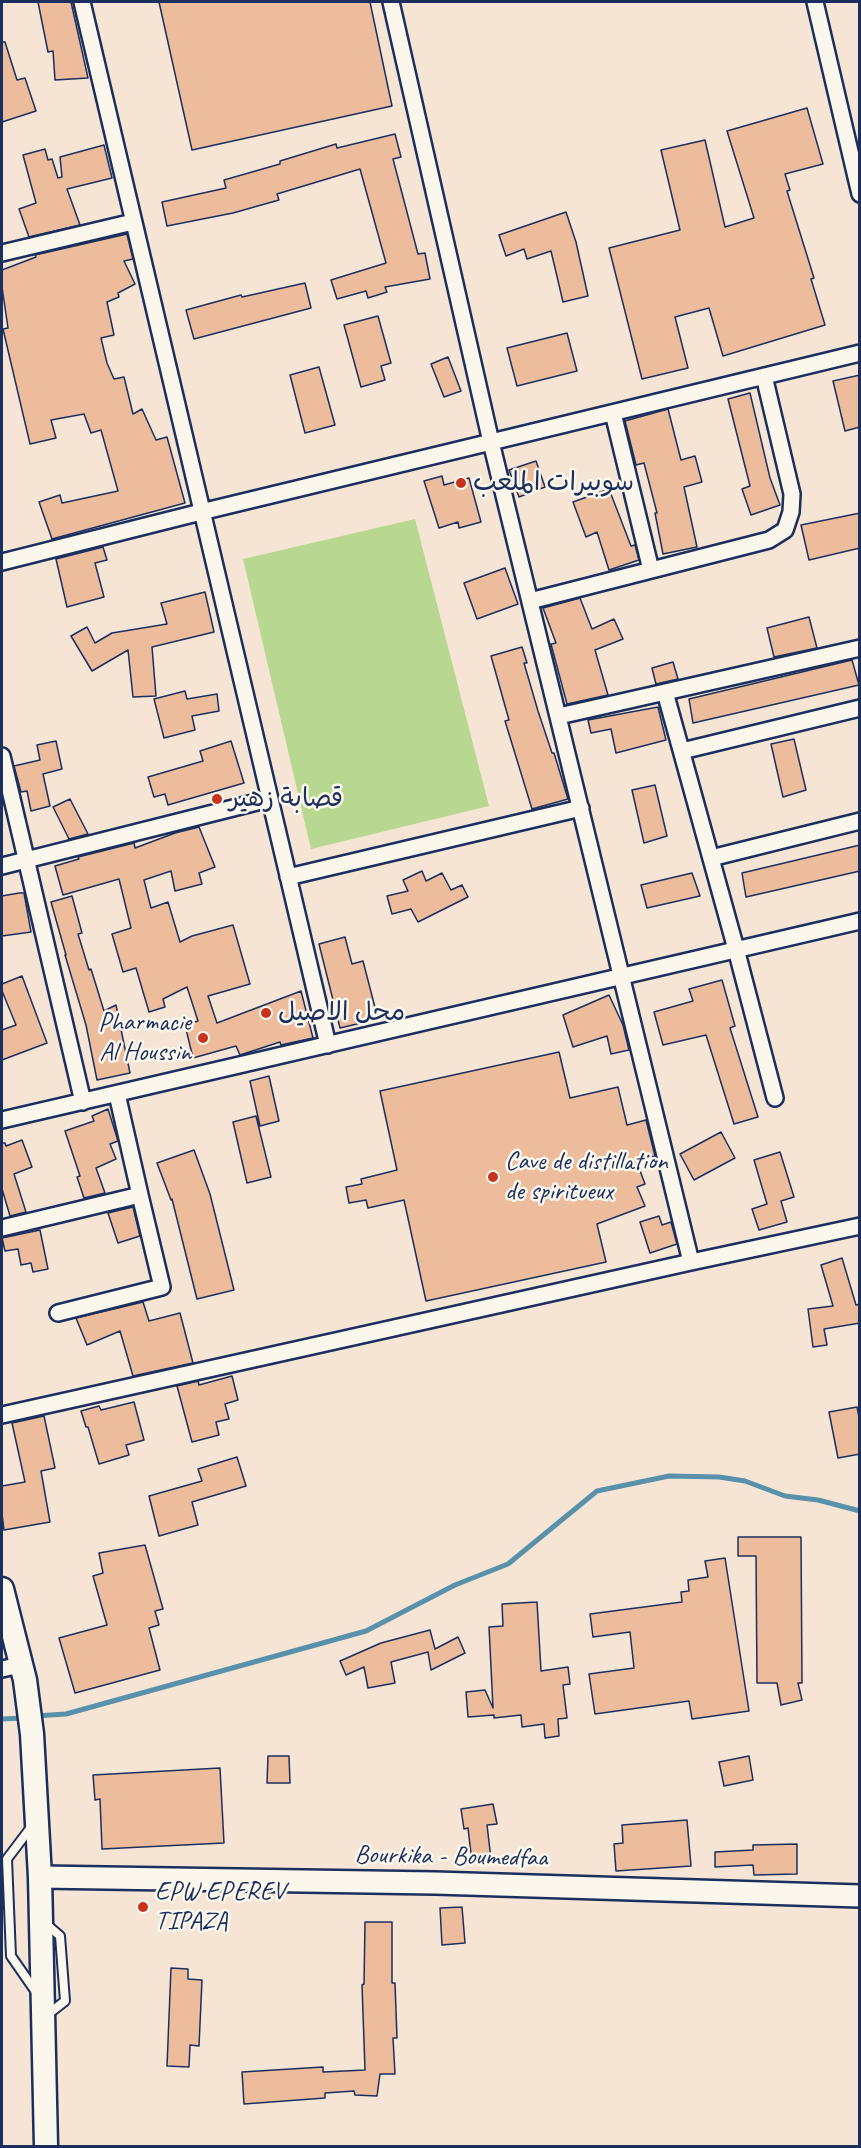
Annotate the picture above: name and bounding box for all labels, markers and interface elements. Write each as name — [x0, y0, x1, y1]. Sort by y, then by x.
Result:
place label: سوبيرات الملعب — [473, 467, 634, 499]
marker: سوبيرات الملعب — [454, 476, 468, 490]
place label: قصابة زهير — [229, 783, 343, 815]
marker: قصابة زهير — [210, 792, 224, 806]
place label: محل الاصيل — [278, 997, 405, 1029]
marker: محل الاصيل — [259, 1006, 273, 1020]
place label: Pharmacie Al Houssin — [98, 1007, 191, 1068]
marker: Pharmacie Al Houssin — [196, 1031, 210, 1045]
place label: Cave de distillation de spiritueux — [505, 1146, 668, 1208]
marker: Cave de distillation de spiritueux — [486, 1170, 500, 1184]
street label: Bourkika - Boumedfaa — [354, 1840, 548, 1874]
place label: EPW EPEREV TIPAZA — [155, 1876, 285, 1937]
marker: EPW EPEREV TIPAZA — [136, 1900, 150, 1914]

